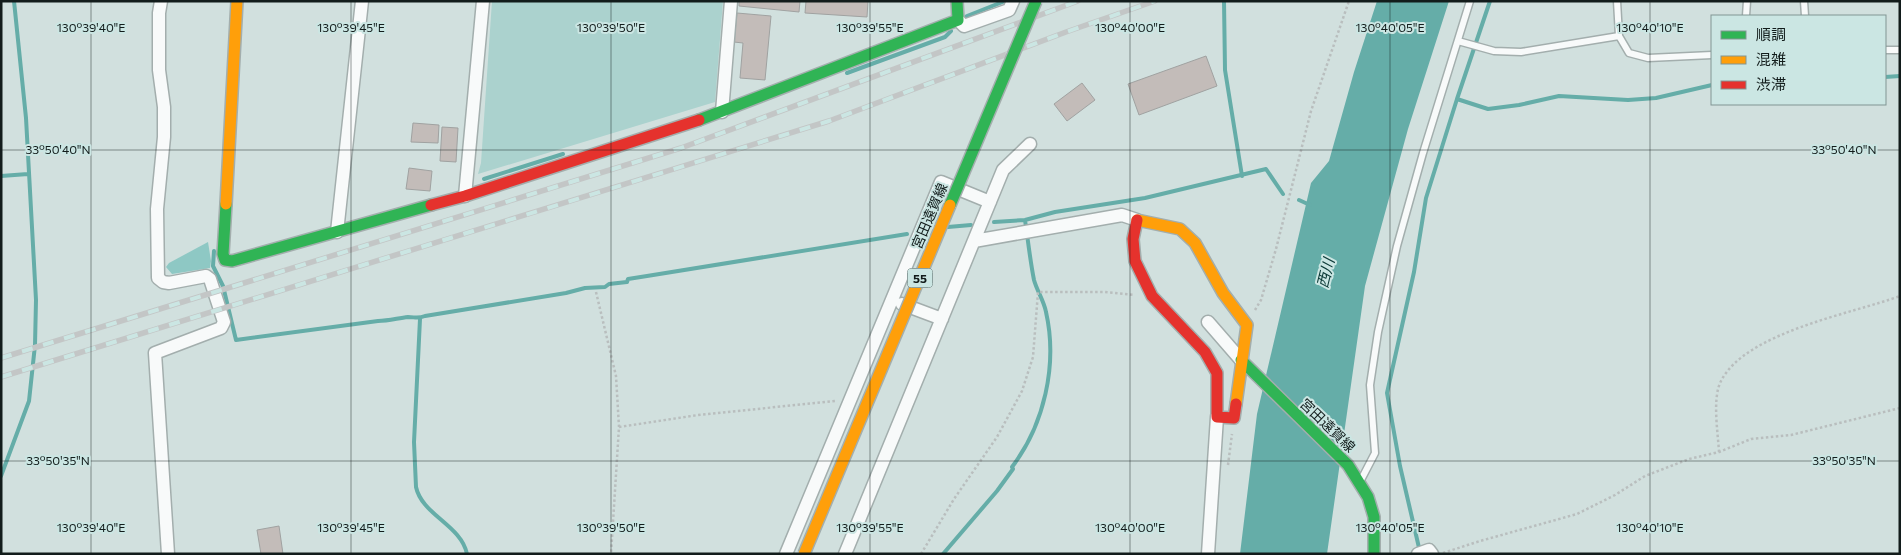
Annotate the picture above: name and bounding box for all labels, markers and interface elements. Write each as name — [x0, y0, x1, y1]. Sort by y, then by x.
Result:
legend — [1711, 15, 1886, 105]
text: 130°39'40"E — [57, 20, 125, 34]
text: 130°39'45"E — [317, 20, 385, 34]
text: 130°39'50"E — [577, 20, 645, 34]
text: 130°39'55"E — [836, 20, 904, 34]
text: 130°40'00"E — [1095, 20, 1165, 34]
text: 130°40'05"E — [1355, 20, 1425, 34]
text: 130°40'10"E — [1616, 20, 1684, 34]
text: 順調 — [1756, 25, 1786, 43]
text: 混雑 — [1756, 50, 1786, 68]
text: 渋滞 — [1756, 75, 1786, 93]
text: 33°50'40"N — [26, 142, 90, 156]
text: 33°50'40"N — [1812, 142, 1876, 156]
street label: 宮田遠賀線 — [908, 180, 950, 252]
water label: 西川 — [1313, 254, 1338, 290]
road number: 55 — [908, 268, 932, 288]
street label: 宮田遠賀線 — [1297, 395, 1359, 455]
text: 33°50'35"N — [26, 453, 90, 467]
text: 33°50'35"N — [1812, 453, 1876, 467]
text: 130°39'40"E — [57, 520, 125, 534]
text: 130°39'45"E — [317, 520, 385, 534]
text: 130°39'50"E — [577, 520, 645, 534]
text: 130°39'55"E — [836, 520, 904, 534]
text: 130°40'00"E — [1095, 520, 1165, 534]
text: 130°40'05"E — [1355, 520, 1425, 534]
text: 130°40'10"E — [1616, 520, 1684, 534]

